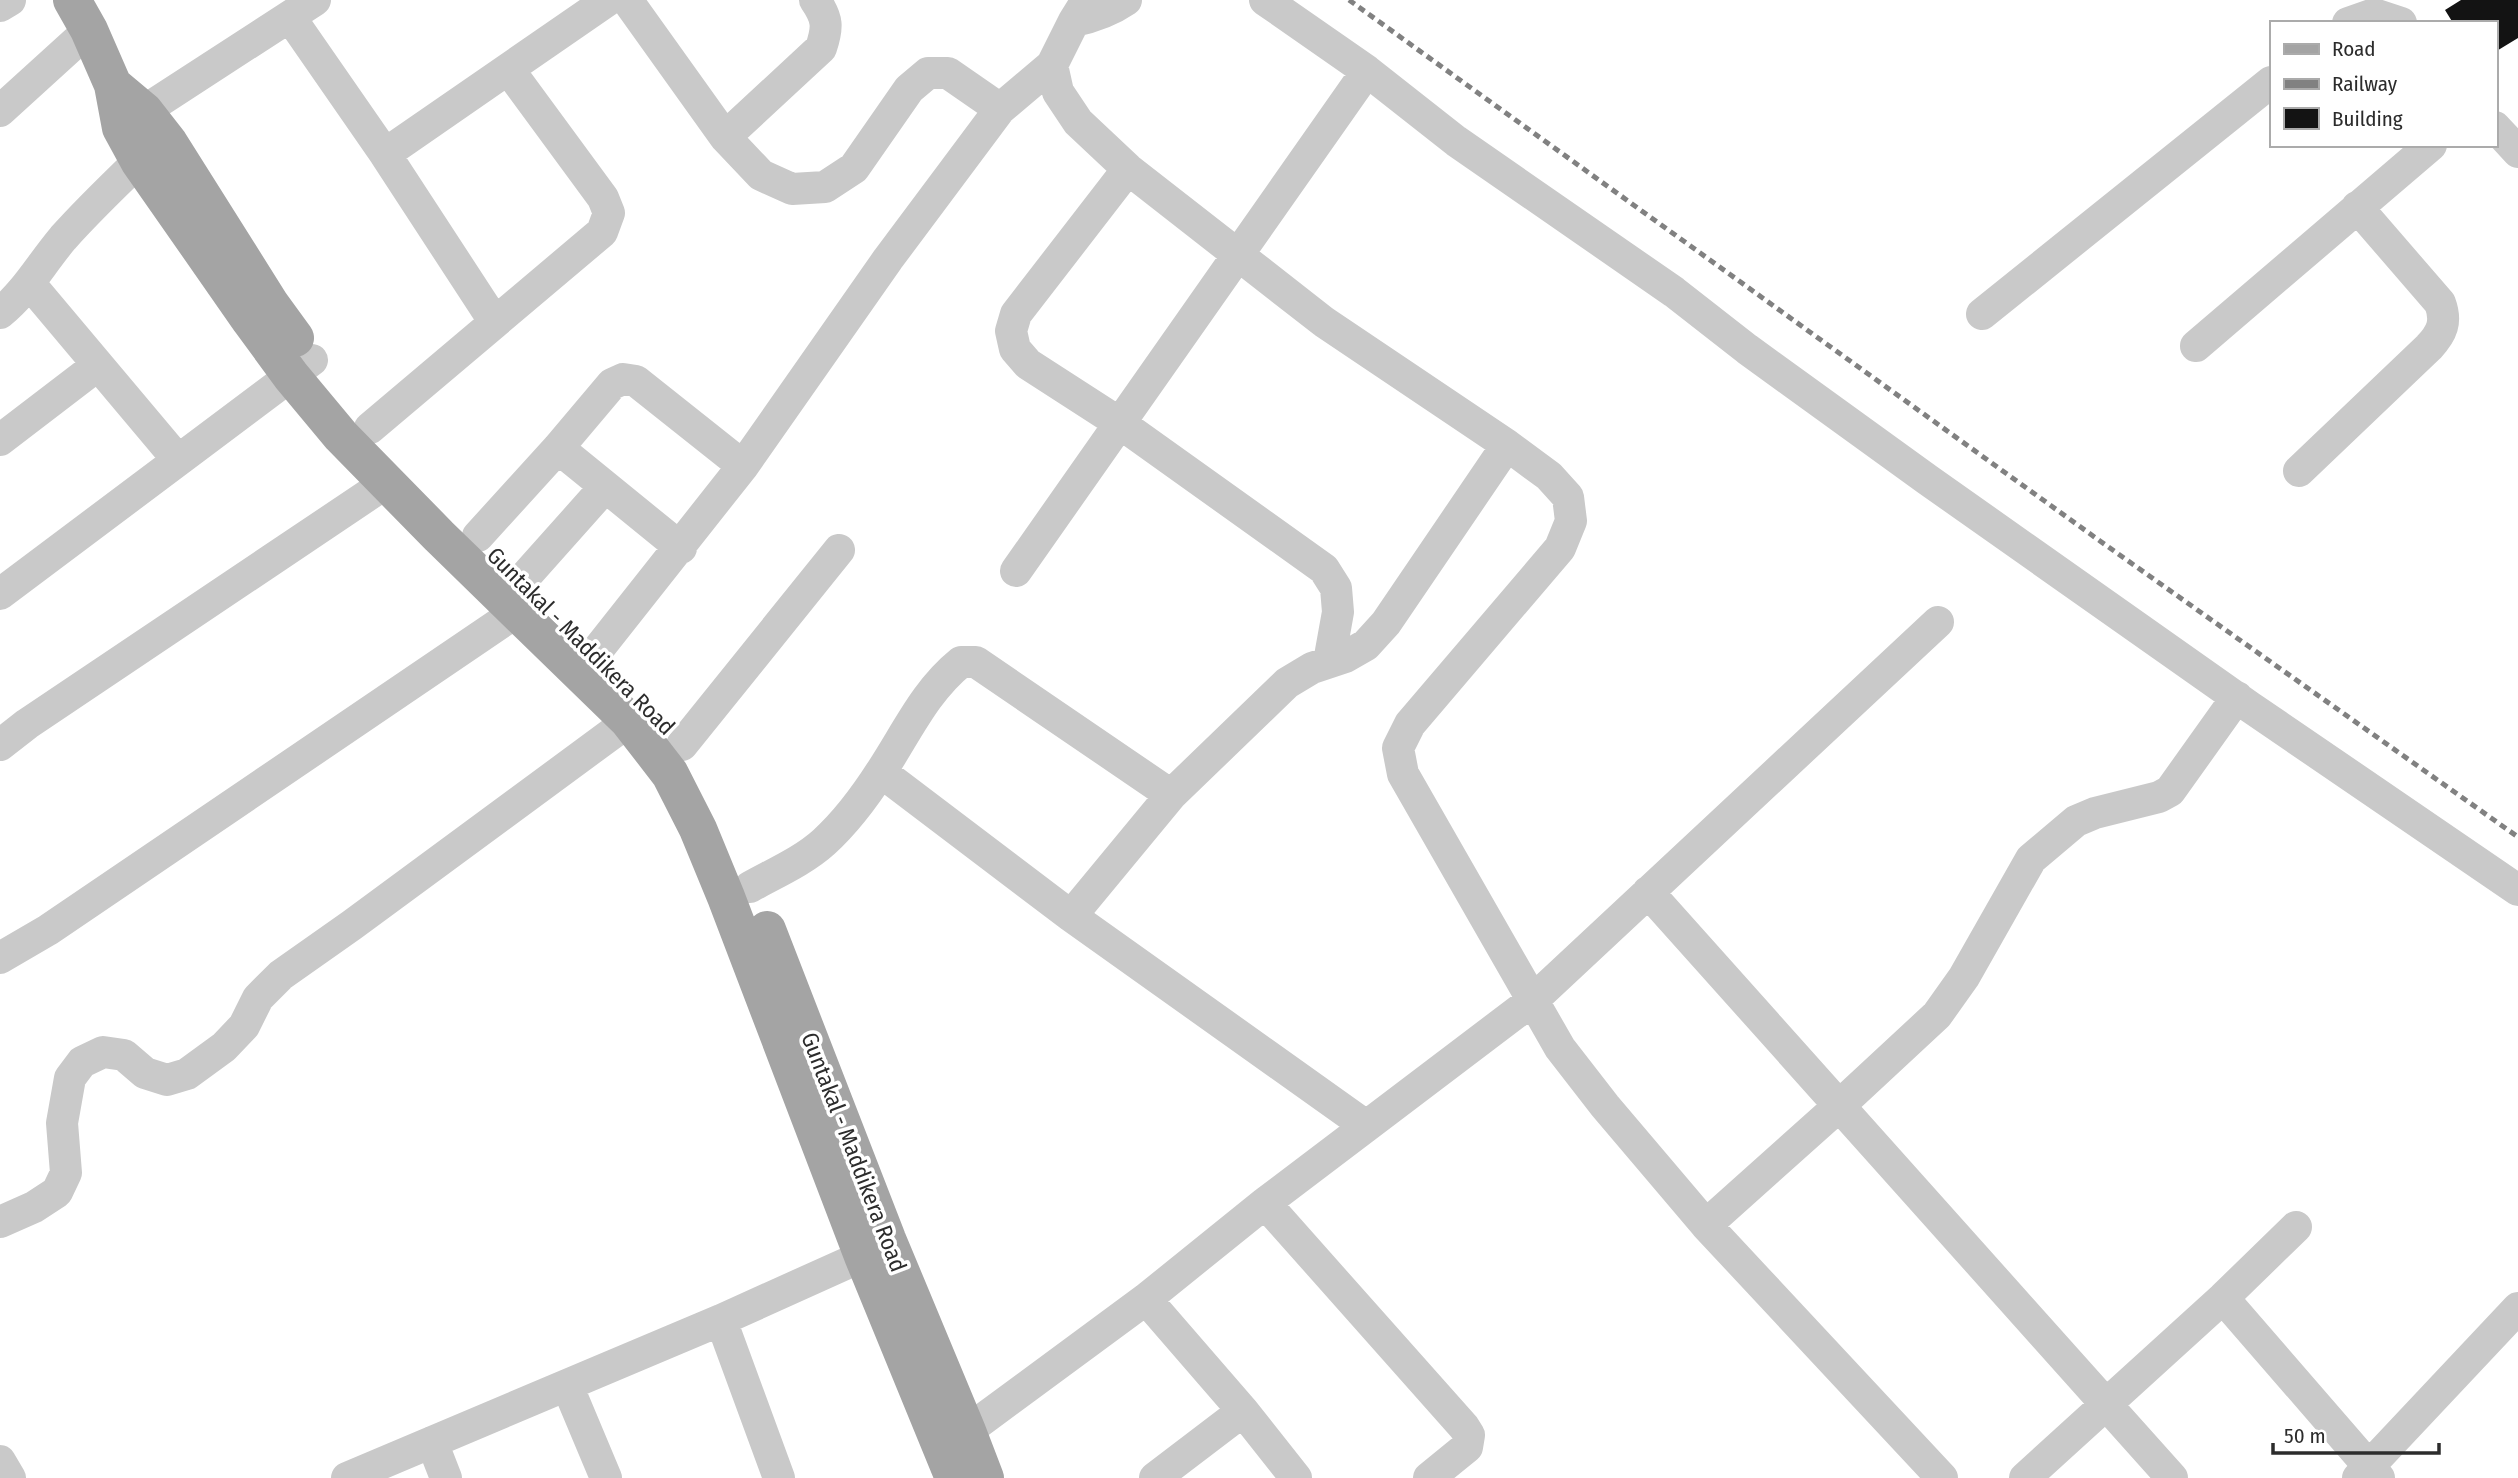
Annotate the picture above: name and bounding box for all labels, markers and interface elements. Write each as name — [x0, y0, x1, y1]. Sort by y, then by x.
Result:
legend — [2270, 21, 2497, 147]
text: Road — [2332, 36, 2376, 62]
text: Railway — [2332, 71, 2398, 97]
text: Building — [2332, 106, 2403, 132]
street label: Guntakal - Maddikera Road — [481, 541, 681, 741]
street label: Guntakal - Maddikera Road — [795, 1028, 913, 1276]
scale bar — [2273, 1412, 2439, 1456]
text: 50 m — [2284, 1423, 2326, 1449]

